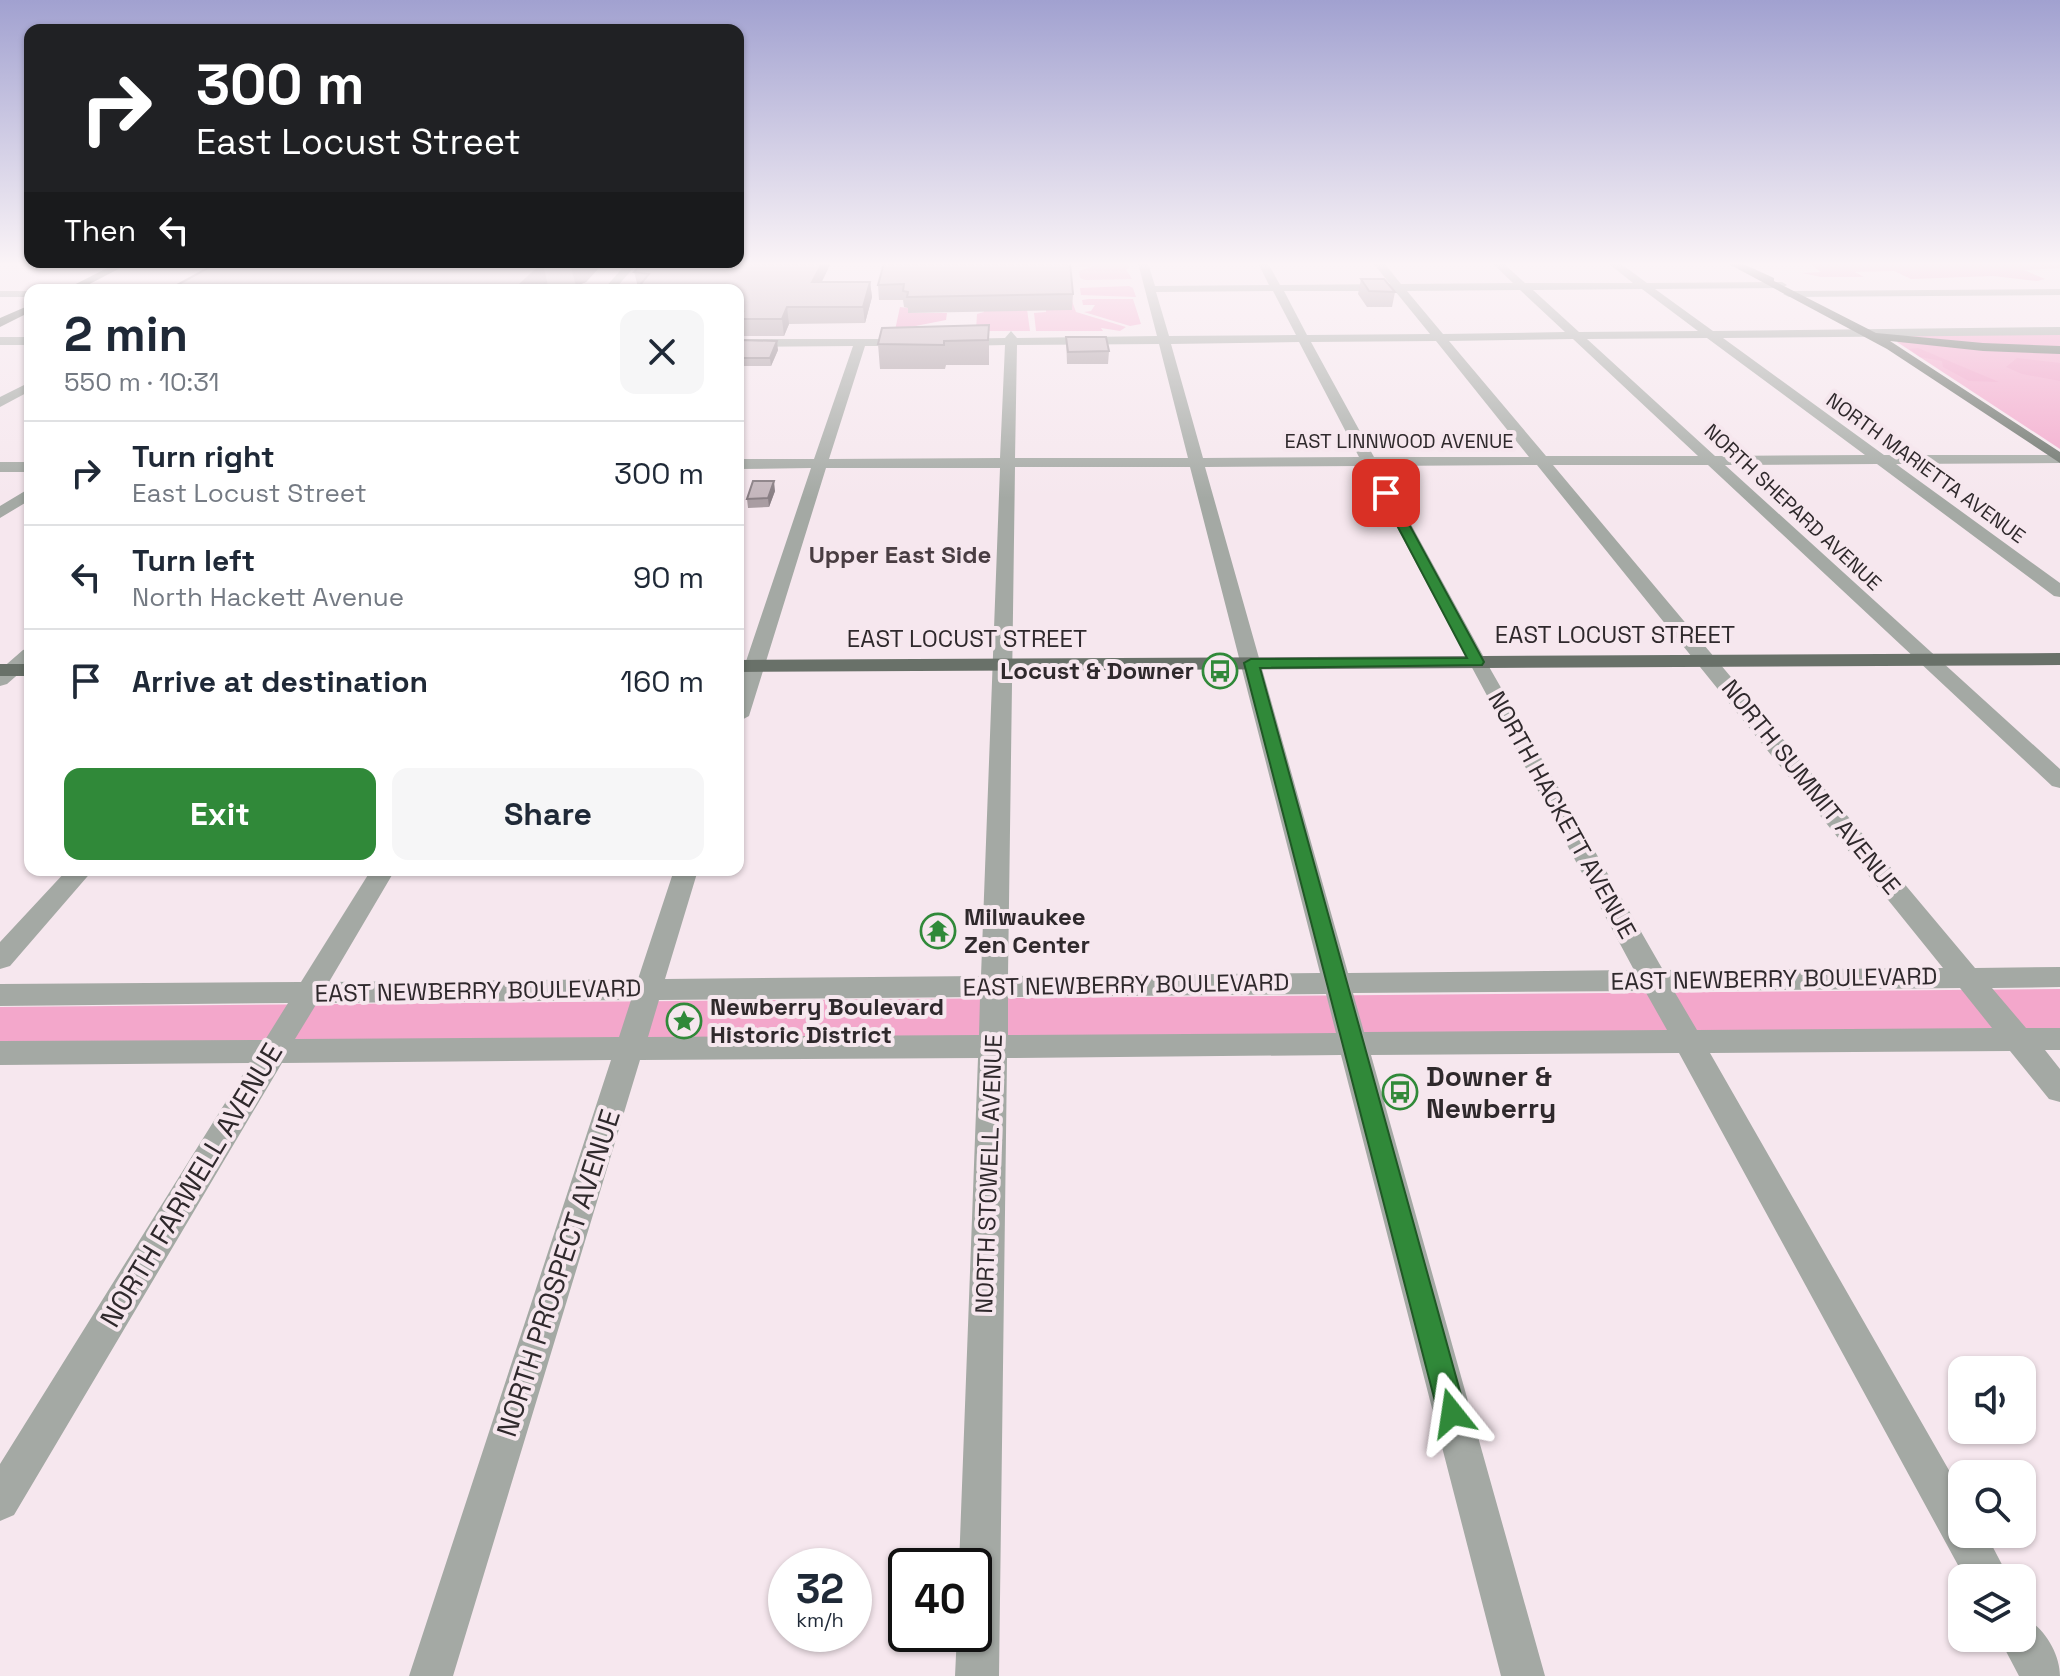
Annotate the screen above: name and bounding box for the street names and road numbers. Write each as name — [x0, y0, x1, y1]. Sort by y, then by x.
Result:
street label: NORTH MARIETTA AVENUE — [1821, 387, 2031, 549]
street label: NORTH SHEPARD AVENUE — [1699, 418, 1887, 596]
street label: EAST LINNWOOD AVENUE — [1284, 428, 1514, 454]
street label: EAST LOCUST STREET — [1495, 619, 1735, 650]
street label: EAST LOCUST STREET — [847, 623, 1087, 654]
street label: NORTH SUMMIT AVENUE — [1715, 673, 1908, 901]
street label: NORTH HACKETT AVENUE — [1481, 686, 1643, 944]
street label: EAST NEWBERRY BOULEVARD — [1610, 960, 1938, 997]
street label: EAST NEWBERRY BOULEVARD — [962, 966, 1290, 1003]
street label: EAST NEWBERRY BOULEVARD — [314, 972, 642, 1009]
street label: NORTH STOWELL AVENUE — [968, 1034, 1009, 1314]
street label: NORTH FARWELL AVENUE — [92, 1036, 290, 1334]
street label: NORTH PROSPECT AVENUE — [488, 1105, 628, 1441]

